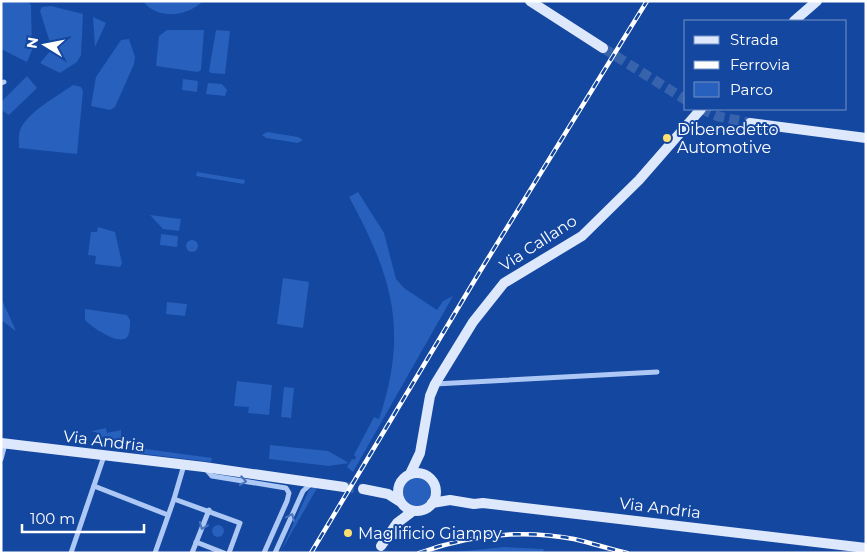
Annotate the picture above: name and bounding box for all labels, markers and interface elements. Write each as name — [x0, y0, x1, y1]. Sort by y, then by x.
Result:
north arrow — [20, 20, 70, 70]
legend — [684, 20, 847, 110]
text: Strada — [730, 30, 779, 49]
text: N — [22, 36, 42, 50]
text: Ferrovia — [730, 55, 790, 74]
text: Parco — [730, 80, 773, 99]
place label: Dibenedetto Automotive — [677, 120, 779, 157]
marker: Dibenedetto Automotive — [661, 132, 673, 144]
street label: Via Callano — [496, 211, 580, 275]
street label: Via Andria — [62, 427, 146, 455]
one-way arrow — [239, 476, 248, 486]
street label: Via Andria — [618, 494, 702, 522]
scale bar — [22, 502, 145, 534]
text: 100 m — [30, 509, 75, 528]
one-way arrow — [285, 513, 296, 522]
one-way arrow — [198, 521, 209, 530]
place label: Maglificio Giampy — [358, 524, 502, 543]
marker: Maglificio Giampy — [342, 527, 354, 539]

